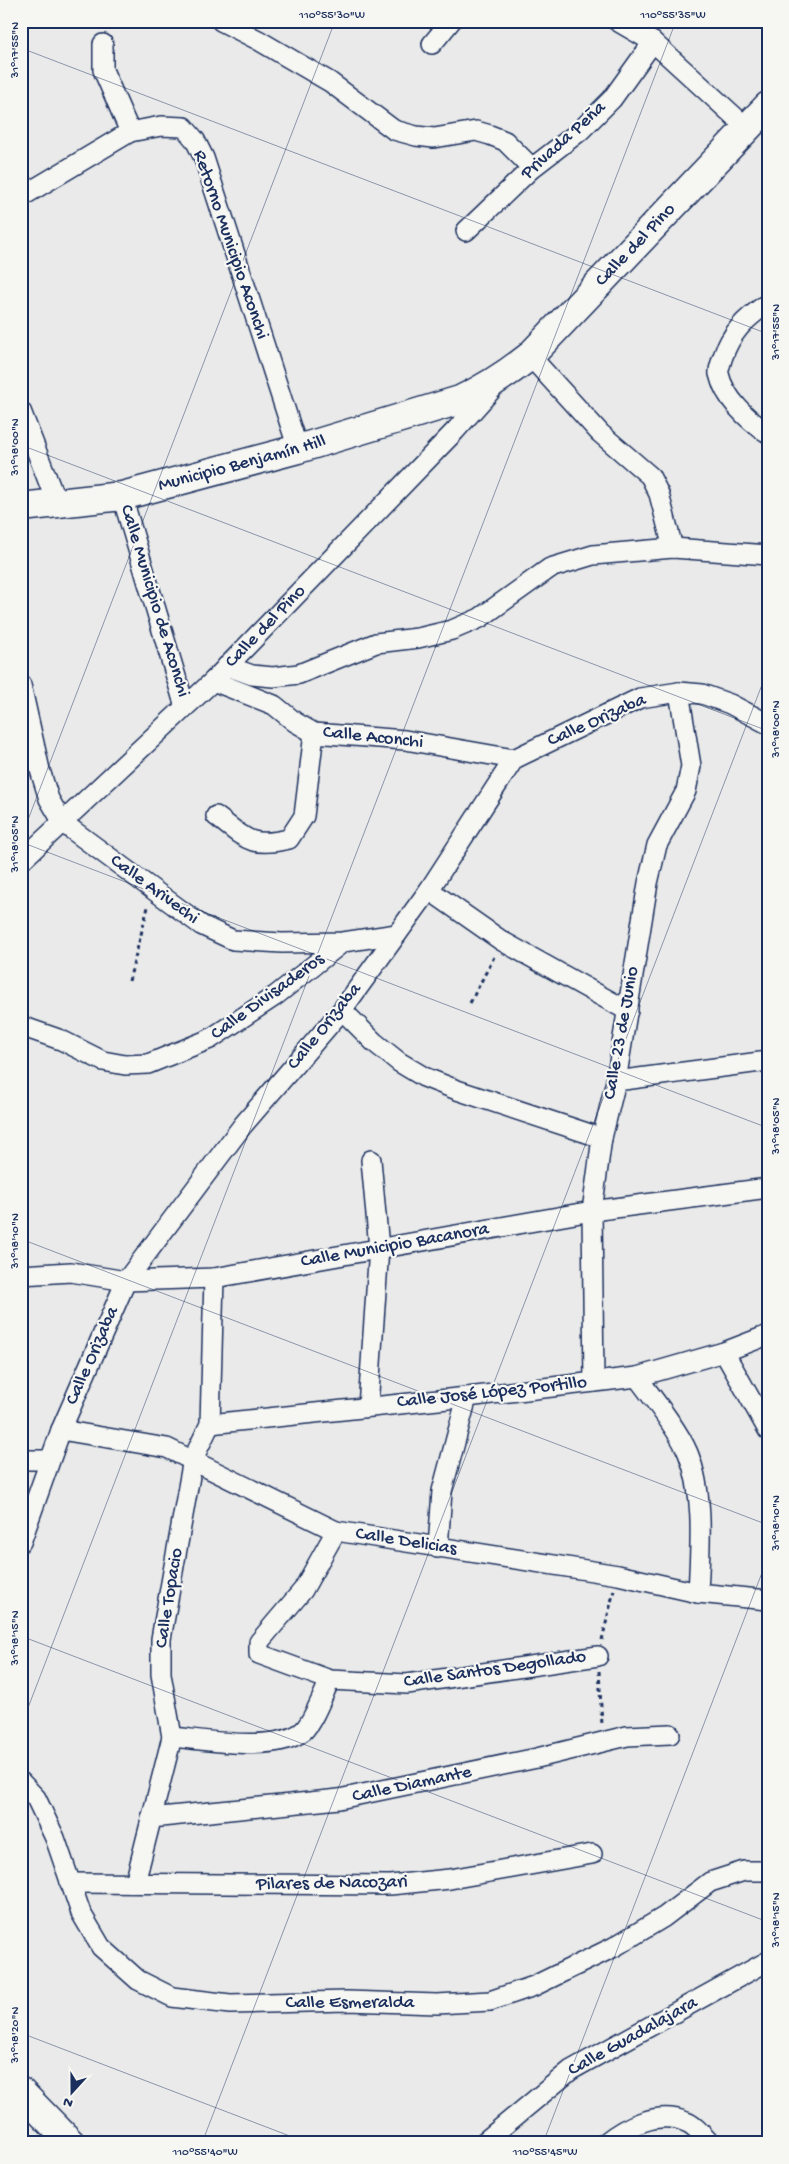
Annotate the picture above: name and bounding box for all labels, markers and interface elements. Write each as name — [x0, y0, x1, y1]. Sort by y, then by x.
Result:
text: 110°55'30"W — [298, 9, 365, 23]
text: 110°55'35"W — [639, 9, 706, 23]
text: 31°17'55"N — [9, 22, 23, 79]
street label: Privada Peña — [516, 96, 612, 186]
street label: Retorno Municipio Aconchi — [187, 147, 273, 343]
street label: Calle del Pino — [590, 198, 681, 292]
text: 31°17'55"N — [770, 304, 784, 361]
text: 31°18'00"N — [9, 418, 23, 477]
street label: Municipio Benjamín Hill — [156, 430, 329, 497]
street label: Calle Municipio de Aconchi — [114, 502, 194, 700]
street label: Calle del Pino — [220, 580, 311, 673]
street label: Calle Orizaba — [544, 688, 651, 753]
text: 31°18'00"N — [770, 700, 784, 759]
street label: Calle Aconchi — [322, 721, 424, 755]
text: 31°18'05"N — [9, 815, 23, 873]
street label: Calle Arivechi — [105, 850, 203, 930]
street label: Calle Divisaderos — [207, 948, 330, 1046]
street label: Calle 23 de Junio — [599, 965, 645, 1101]
street label: Calle Orizaba — [283, 978, 368, 1075]
text: 31°18'05"N — [770, 1097, 784, 1155]
text: 31°18'10"N — [9, 1213, 23, 1270]
street label: Calle Municipio Bacanora — [299, 1218, 492, 1274]
street label: Calle Orizaba — [61, 1302, 126, 1409]
street label: Calle José López Portillo — [396, 1372, 588, 1414]
text: 31°18'10"N — [770, 1495, 784, 1552]
street label: Calle Delicias — [354, 1523, 459, 1562]
street label: Calle Topacio — [151, 1546, 189, 1650]
text: 31°18'15"N — [9, 1610, 23, 1666]
street label: Calle Santos Degollado — [402, 1646, 588, 1694]
street label: Calle Diamante — [350, 1761, 474, 1809]
street label: Pilares de Nacozari — [255, 1871, 408, 1897]
text: 31°18'15"N — [770, 1892, 784, 1948]
street label: Calle Guadalajara — [564, 1991, 703, 2082]
street label: Calle Esmeralda — [286, 1992, 416, 2015]
text: 31°18'20"N — [9, 2007, 23, 2064]
north arrow — [48, 2066, 98, 2116]
text: N — [61, 2092, 76, 2111]
text: 110°55'40"W — [171, 2146, 238, 2160]
text: 110°55'45"W — [512, 2146, 577, 2160]

